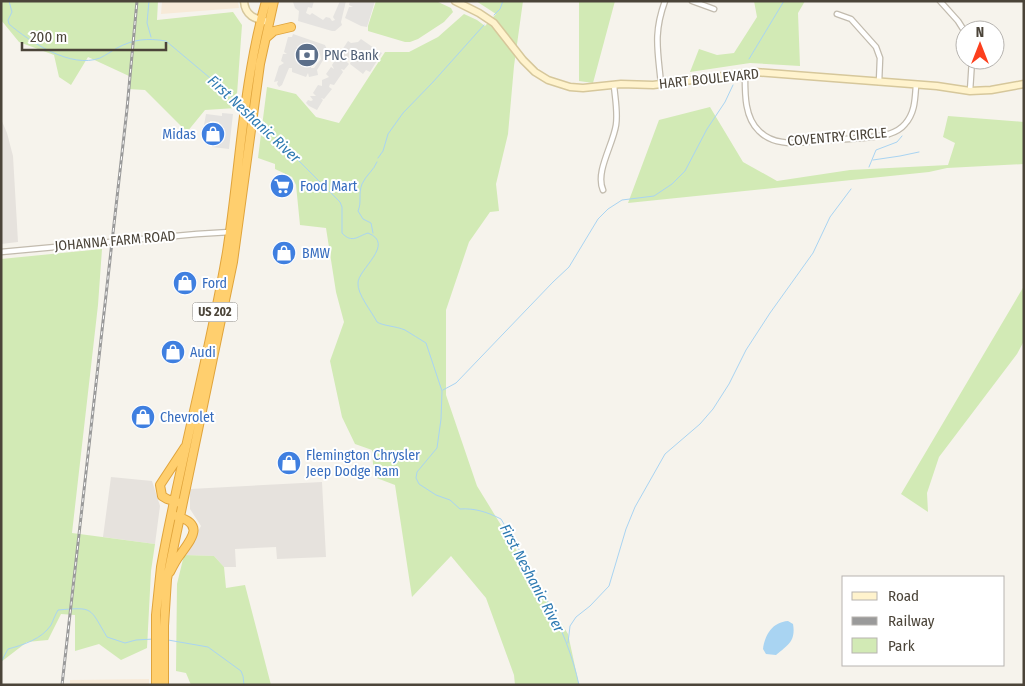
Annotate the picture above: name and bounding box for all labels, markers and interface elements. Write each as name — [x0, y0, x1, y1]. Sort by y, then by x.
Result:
scale bar — [22, 20, 166, 52]
north arrow — [955, 20, 1005, 70]
text: N — [976, 24, 984, 41]
text: 200 m — [30, 28, 67, 46]
bank icon: PNC Bank — [294, 42, 320, 68]
place label: PNC Bank — [324, 47, 379, 64]
street label: HART BOULEVARD — [658, 65, 760, 93]
water label: First Neshanic River — [204, 72, 305, 167]
shop icon: Midas — [200, 121, 226, 147]
street label: COVENTRY CIRCLE — [786, 124, 888, 150]
place label: Midas — [162, 126, 196, 143]
supermarket icon: Food Mart — [269, 173, 295, 199]
place label: Food Mart — [300, 178, 358, 195]
street label: JOHANNA FARM ROAD — [54, 227, 176, 255]
shop icon: BMW — [271, 240, 297, 266]
place label: BMW — [302, 245, 331, 262]
shop icon: Ford — [172, 270, 198, 296]
place label: Ford — [202, 275, 227, 292]
road number: US 202 — [192, 302, 238, 322]
shop icon: Audi — [160, 339, 186, 365]
place label: Audi — [190, 344, 216, 361]
shop icon: Chevrolet — [130, 404, 156, 430]
place label: Chevrolet — [160, 409, 215, 426]
place label: Flemington Chrysler Jeep Dodge Ram — [306, 447, 420, 480]
shop icon: Flemington Chrysler Jeep Dodge Ram — [276, 450, 302, 476]
water label: First Neshanic River — [496, 521, 568, 636]
legend — [842, 576, 1005, 666]
text: Road — [888, 587, 919, 605]
text: Railway — [888, 612, 935, 630]
text: Park — [888, 637, 915, 655]

